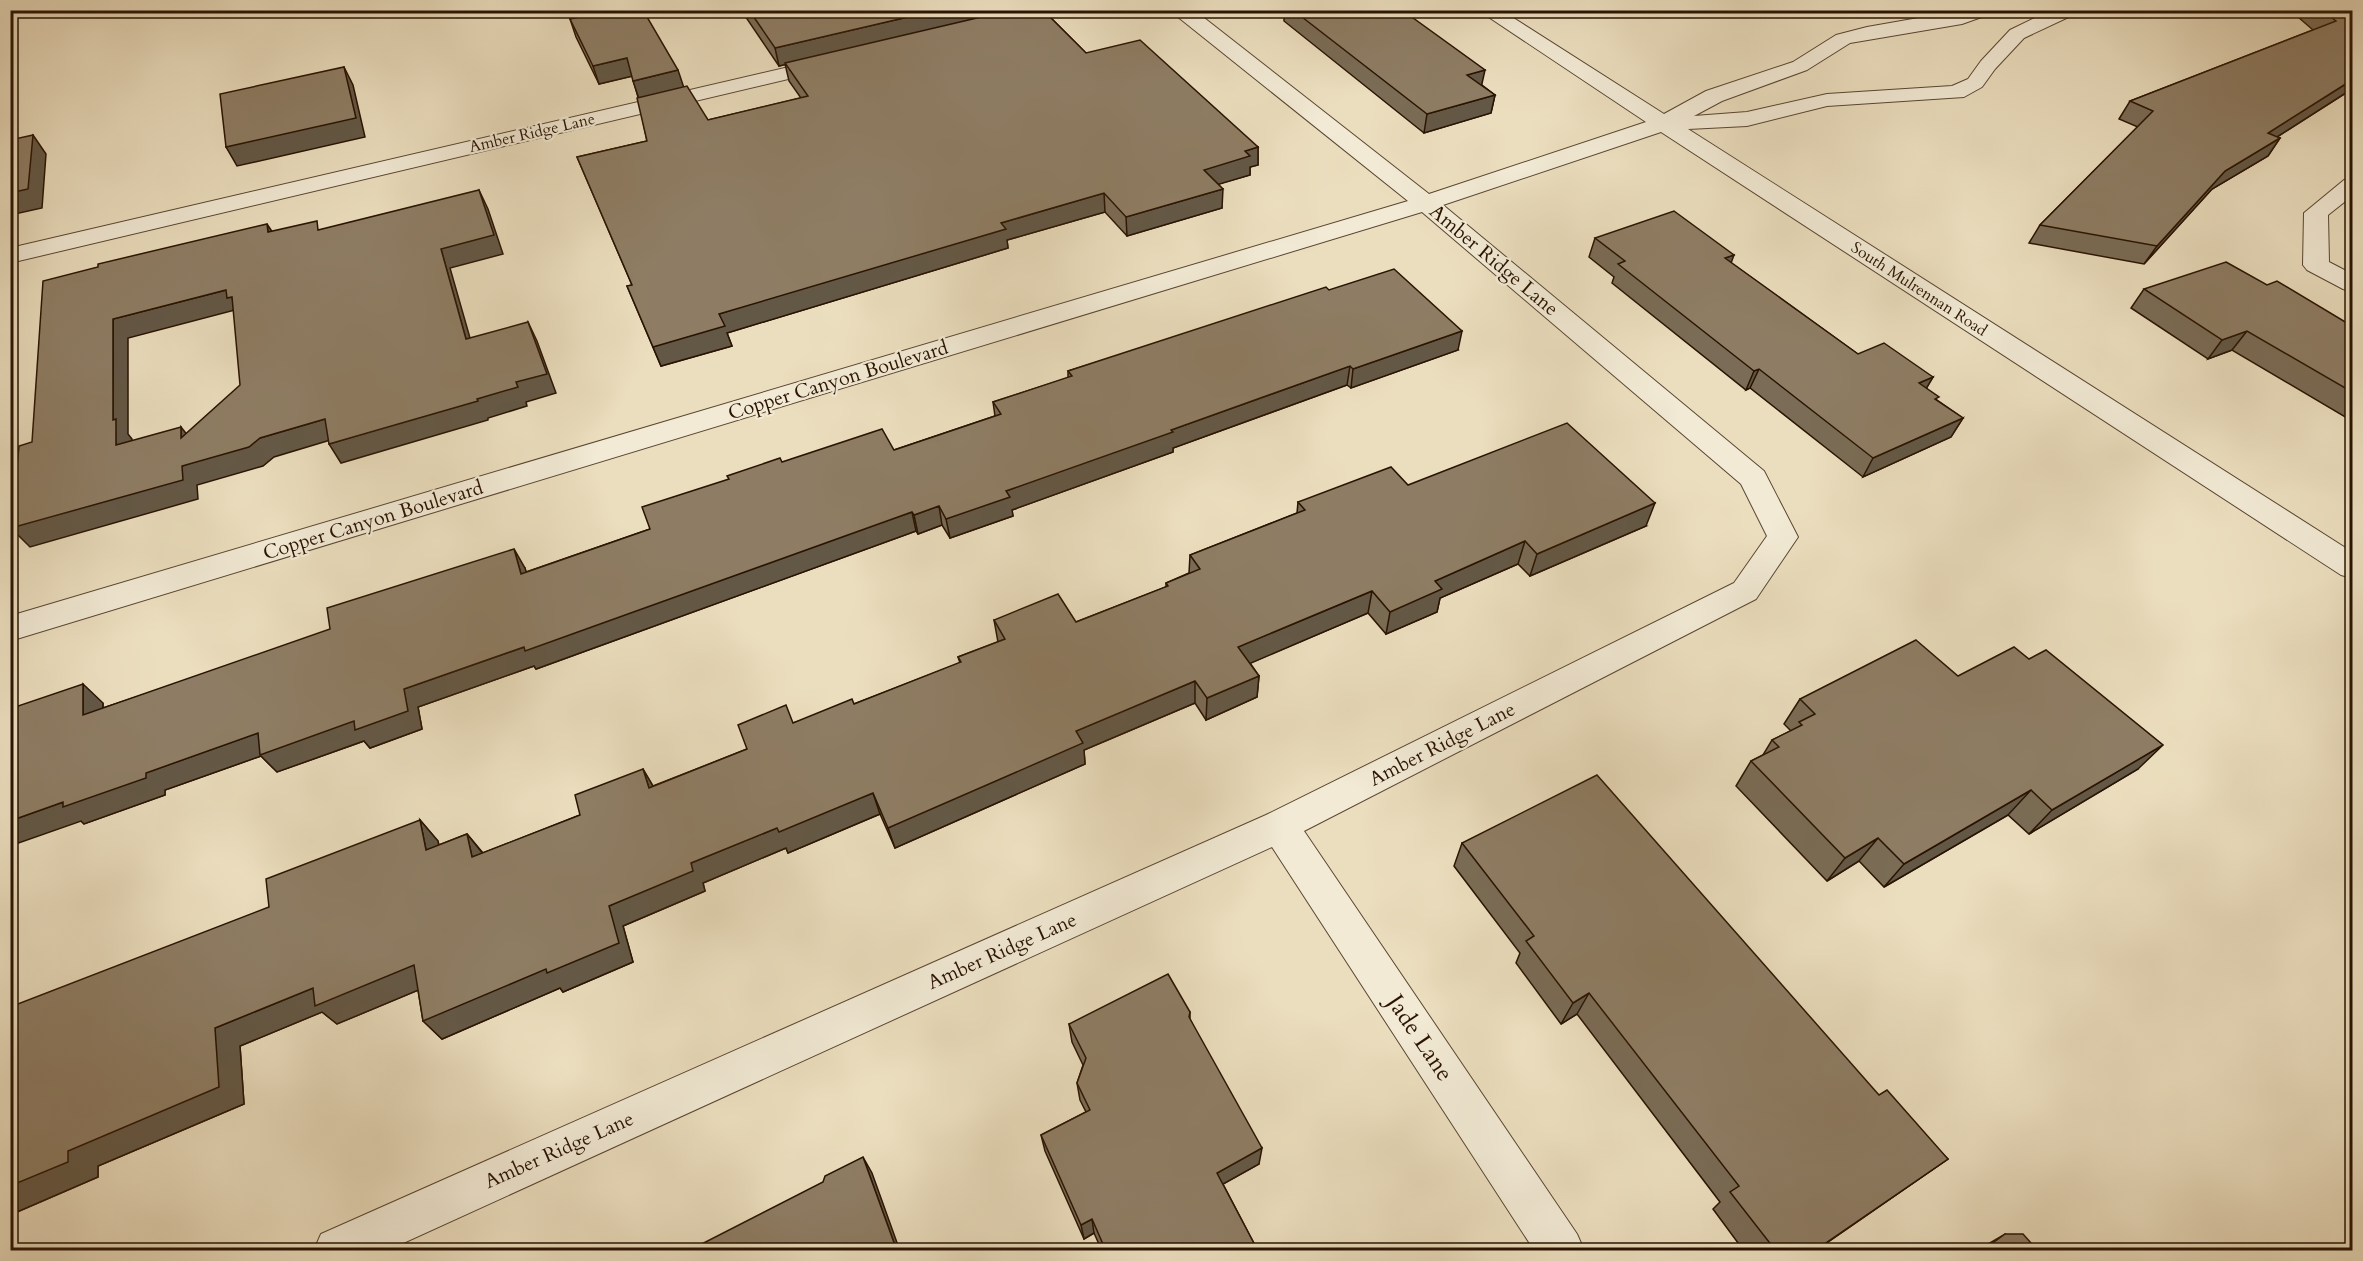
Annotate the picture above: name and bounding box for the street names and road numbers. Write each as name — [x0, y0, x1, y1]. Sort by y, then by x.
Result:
street label: Amber Ridge Lane — [467, 108, 597, 158]
street label: Amber Ridge Lane — [1424, 198, 1564, 322]
street label: South Mulrennan Road — [1847, 237, 1992, 342]
street label: Copper Canyon Boulevard — [725, 334, 952, 426]
street label: Copper Canyon Boulevard — [260, 474, 487, 566]
street label: Amber Ridge Lane — [1364, 696, 1520, 792]
street label: Amber Ridge Lane — [923, 906, 1081, 996]
street label: Jade Lane — [1377, 986, 1461, 1088]
street label: Amber Ridge Lane — [480, 1105, 638, 1195]

